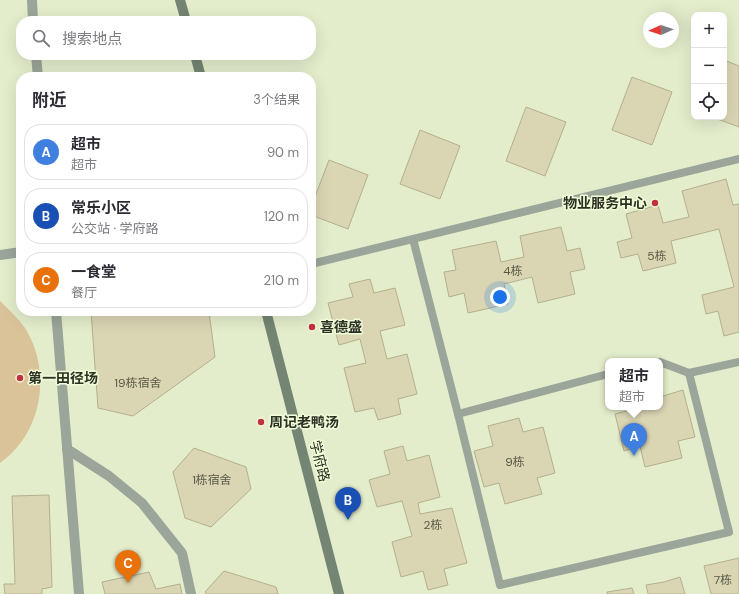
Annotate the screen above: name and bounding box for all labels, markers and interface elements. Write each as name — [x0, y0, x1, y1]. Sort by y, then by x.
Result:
north arrow — [643, 12, 679, 48]
map controls — [691, 12, 727, 120]
button: + — [691, 12, 727, 48]
search box — [16, 16, 316, 60]
icon: search — [30, 27, 52, 49]
text: 搜索地点 — [62, 29, 122, 49]
button: − — [691, 48, 727, 84]
button: locate — [691, 84, 727, 120]
text: 附近 — [32, 89, 66, 111]
text: 3个结果 — [253, 91, 300, 108]
text: 超市 — [71, 134, 101, 154]
text: A — [41, 144, 51, 161]
text: 90 m — [267, 144, 299, 161]
text: 超市 — [71, 156, 97, 173]
place label: 物业服务中心 — [563, 194, 647, 212]
text: 常乐小区 — [71, 198, 131, 218]
marker: 物业服务中心 — [650, 198, 660, 208]
text: B — [42, 208, 50, 225]
text: 120 m — [264, 208, 299, 225]
text: 公交站 · 学府路 — [71, 220, 159, 237]
house number: 5栋 — [647, 248, 667, 264]
text: 一食堂 — [71, 262, 116, 282]
house number: 4栋 — [503, 263, 523, 279]
text: C — [41, 272, 51, 289]
text: 210 m — [264, 272, 299, 289]
text: 餐厅 — [71, 284, 97, 301]
your location — [490, 287, 510, 307]
place label: 喜德盛 — [320, 318, 362, 336]
marker: 喜德盛 — [307, 322, 317, 332]
popup — [605, 358, 663, 410]
text: 超市 — [619, 366, 649, 386]
place label: 第一田径场 — [28, 369, 98, 387]
marker: 第一田径场 — [15, 373, 25, 383]
house number: 19栋宿舍 — [114, 375, 162, 391]
text: 超市 — [619, 388, 645, 405]
place label: 周记老鸭汤 — [269, 413, 339, 431]
marker: 周记老鸭汤 — [256, 417, 266, 427]
pin: A — [621, 423, 647, 456]
street label: 学府路 — [306, 438, 334, 484]
house number: 9栋 — [505, 454, 525, 470]
house number: 1栋宿舍 — [192, 472, 232, 488]
pin: B — [335, 487, 361, 520]
house number: 2栋 — [424, 517, 442, 533]
pin: C — [115, 550, 141, 583]
house number: 7栋 — [714, 572, 732, 588]

